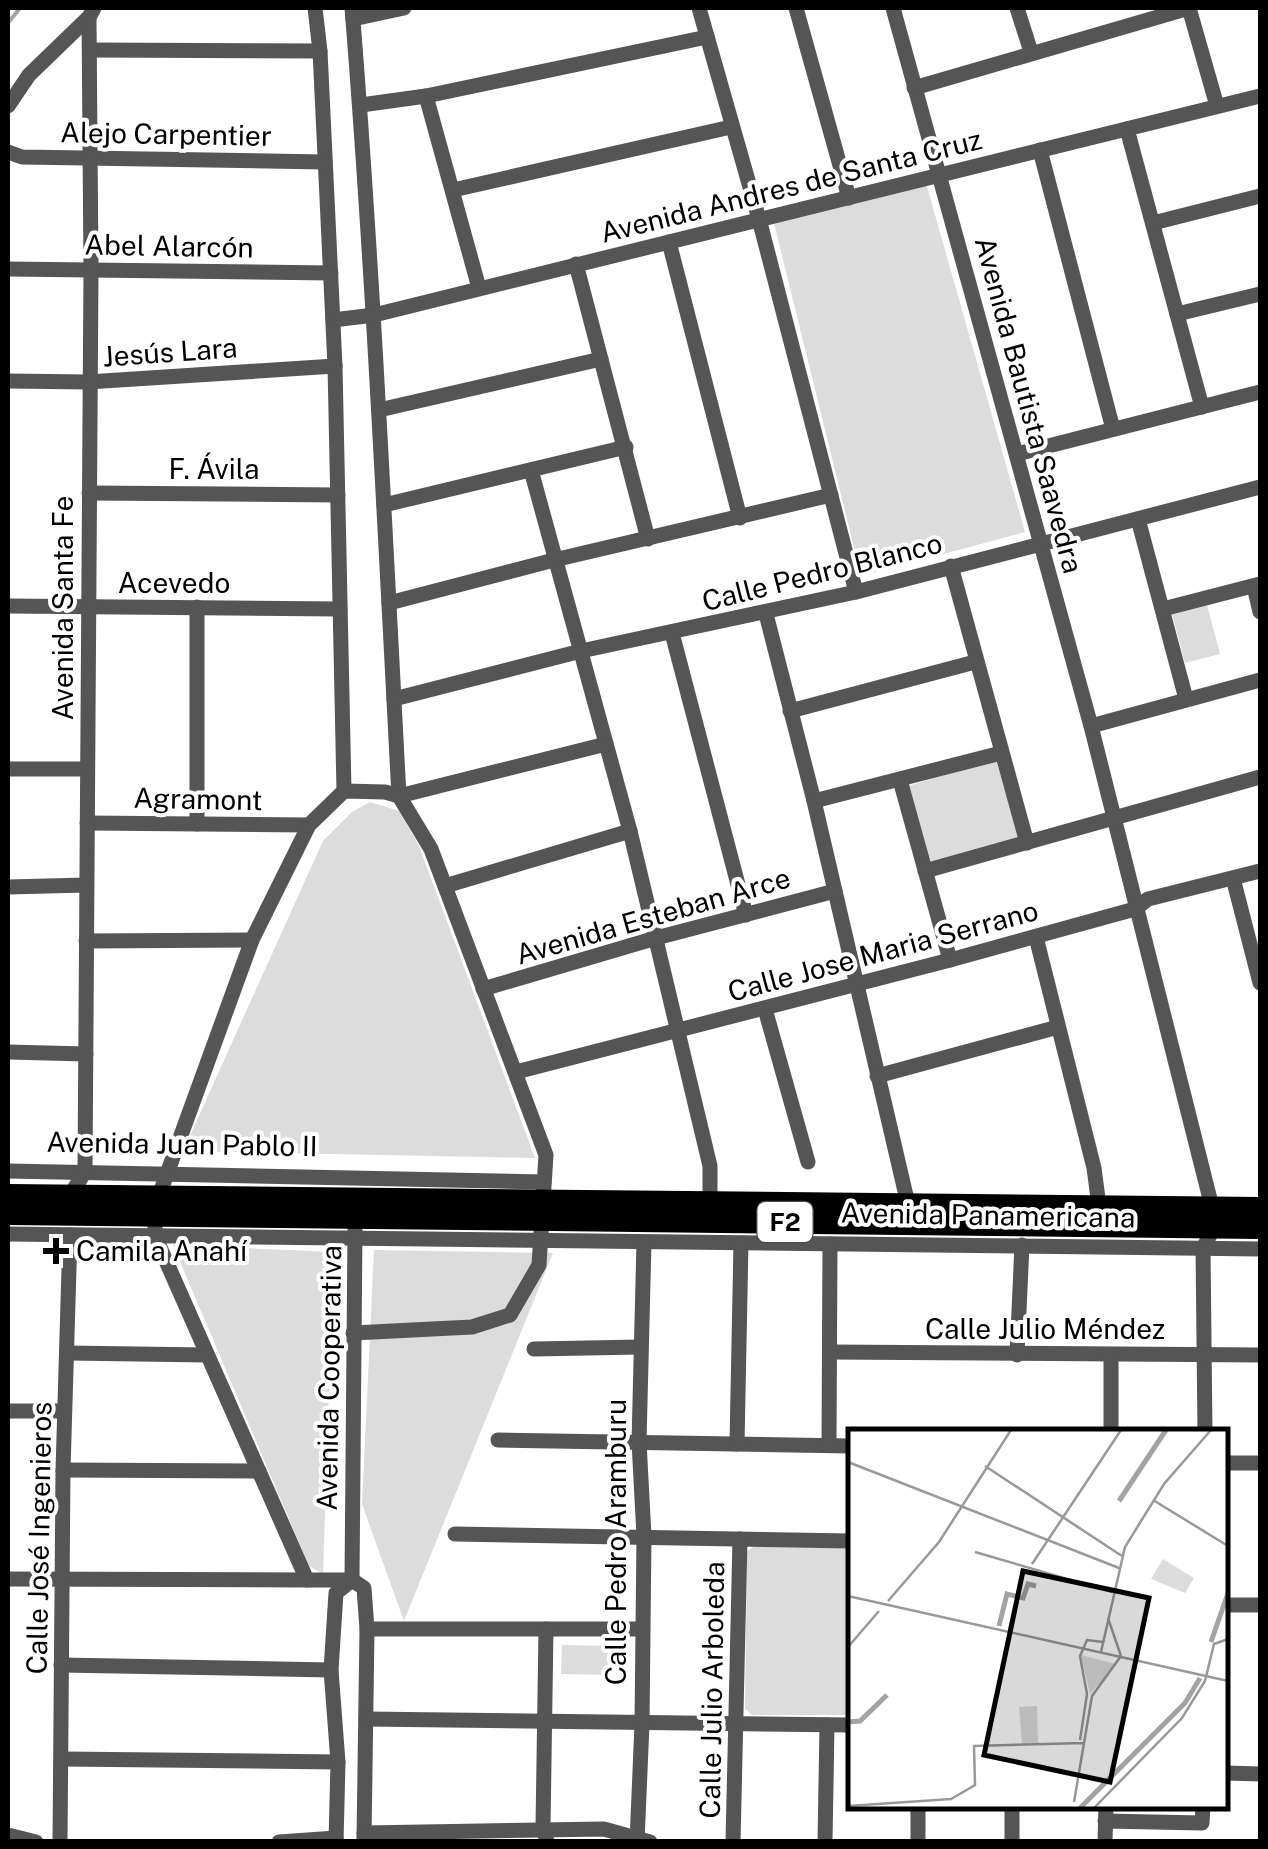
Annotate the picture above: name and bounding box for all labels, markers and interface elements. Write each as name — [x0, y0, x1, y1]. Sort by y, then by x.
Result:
street label: Alejo Carpentier — [60, 115, 272, 152]
street label: Avenida Andres de Santa Cruz — [597, 122, 985, 249]
street label: Abel Alarcón — [84, 228, 254, 263]
street label: Avenida Bautista Saavedra — [969, 233, 1090, 577]
street label: Jesús Lara — [101, 330, 238, 373]
street label: F. Ávila — [168, 452, 260, 485]
street label: Avenida Santa Fe — [46, 496, 79, 720]
street label: Calle Pedro Blanco — [698, 526, 945, 617]
street label: Acevedo — [118, 566, 230, 599]
street label: Agramont — [133, 781, 263, 816]
street label: Avenida Esteban Arce — [512, 861, 794, 971]
street label: Calle Jose Maria Serrano — [724, 893, 1042, 1008]
street label: Avenida Juan Pablo II — [46, 1125, 318, 1162]
street label: Avenida Panamericana — [840, 1195, 1136, 1234]
road number: F2 — [758, 1202, 812, 1242]
place label: Camila Anahí — [76, 1234, 248, 1267]
marker: Camila Anahí — [45, 1240, 67, 1262]
street label: Avenida Cooperativa — [310, 1245, 347, 1511]
street label: Calle Julio Méndez — [925, 1312, 1165, 1345]
street label: Calle Pedro Aramburu — [599, 1399, 632, 1685]
street label: Calle José Ingenieros — [20, 1401, 57, 1675]
inset map — [848, 1429, 1228, 1809]
street label: Calle Julio Arboleda — [693, 1561, 730, 1819]

